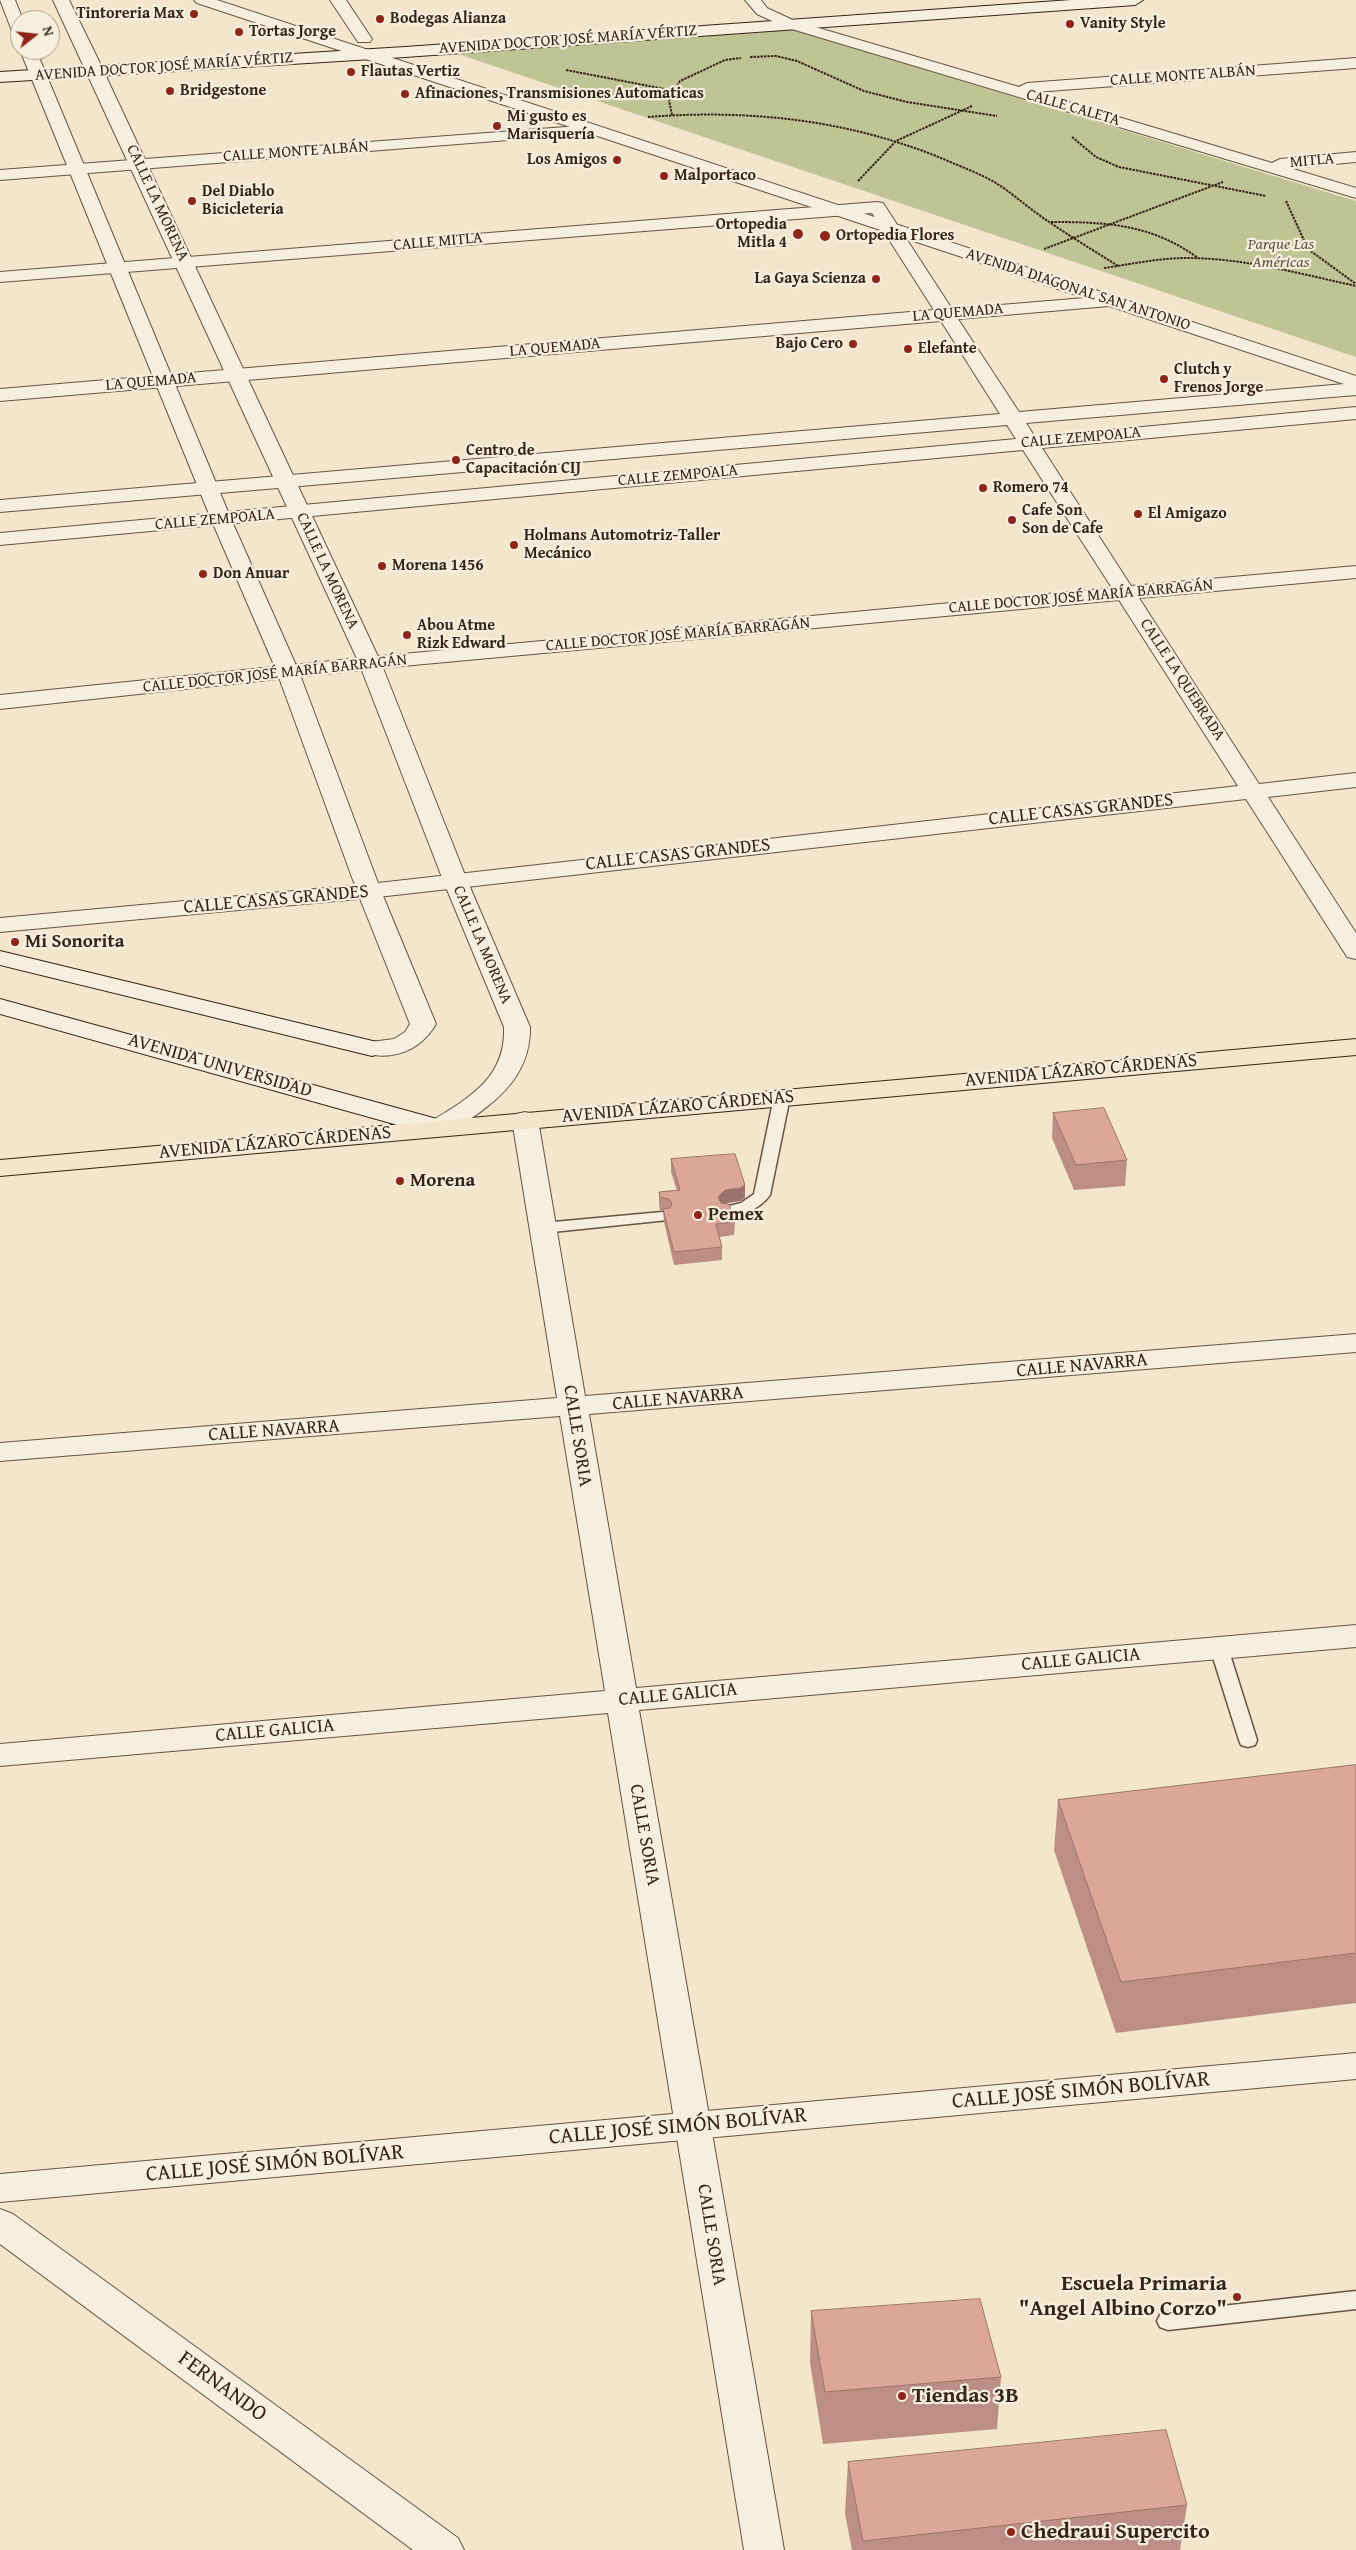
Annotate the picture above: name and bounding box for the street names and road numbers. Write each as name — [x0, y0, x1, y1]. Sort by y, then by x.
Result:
street label: AVENIDA DOCTOR JOSÉ MARÍA VÉRTIZ — [438, 21, 698, 59]
street label: AVENIDA DOCTOR JOSÉ MARÍA VÉRTIZ — [34, 48, 294, 86]
street label: CALLE MONTE ALBÁN — [1110, 61, 1256, 91]
street label: CALLE CALETA — [1024, 85, 1122, 131]
street label: CALLE MONTE ALBÁN — [223, 137, 369, 167]
street label: CALLE LA MORENA — [122, 142, 192, 264]
street label: MITLA — [1289, 149, 1335, 173]
street label: CALLE MITLA — [393, 229, 483, 255]
street label: AVENIDA DIAGONAL SAN ANTONIO — [963, 245, 1193, 335]
street label: LA QUEMADA — [912, 299, 1004, 327]
street label: LA QUEMADA — [509, 334, 601, 362]
street label: LA QUEMADA — [105, 368, 197, 396]
street label: CALLE ZEMPOALA — [1020, 423, 1142, 453]
street label: CALLE ZEMPOALA — [617, 461, 739, 491]
street label: CALLE ZEMPOALA — [154, 505, 276, 535]
street label: CALLE LA MORENA — [292, 510, 362, 632]
street label: CALLE DOCTOR JOSÉ MARÍA BARRAGÁN — [948, 576, 1214, 618]
street label: CALLE DOCTOR JOSÉ MARÍA BARRAGÁN — [545, 614, 811, 656]
street label: CALLE LA QUEBRADA — [1135, 615, 1229, 745]
street label: CALLE DOCTOR JOSÉ MARÍA BARRAGÁN — [142, 651, 408, 697]
street label: CALLE CASAS GRANDES — [987, 789, 1175, 831]
street label: CALLE CASAS GRANDES — [584, 834, 772, 876]
street label: CALLE CASAS GRANDES — [183, 881, 369, 919]
street label: CALLE LA MORENA — [448, 883, 516, 1007]
street label: AVENIDA UNIVERSIDAD — [126, 1029, 314, 1103]
street label: AVENIDA LÁZARO CÁRDENAS — [964, 1049, 1198, 1093]
street label: AVENIDA LÁZARO CÁRDENAS — [561, 1085, 795, 1129]
street label: AVENIDA LÁZARO CÁRDENAS — [158, 1121, 392, 1165]
street label: CALLE NAVARRA — [1015, 1349, 1149, 1383]
street label: CALLE NAVARRA — [611, 1382, 745, 1416]
street label: CALLE SORIA — [558, 1383, 596, 1489]
street label: CALLE NAVARRA — [208, 1415, 340, 1447]
street label: CALLE GALICIA — [1021, 1643, 1141, 1677]
street label: CALLE GALICIA — [618, 1678, 738, 1712]
street label: CALLE GALICIA — [215, 1714, 335, 1748]
street label: CALLE SORIA — [624, 1782, 664, 1888]
street label: CALLE JOSÉ SIMÓN BOLÍVAR — [951, 2067, 1211, 2115]
street label: CALLE JOSÉ SIMÓN BOLÍVAR — [548, 2103, 808, 2151]
street label: CALLE JOSÉ SIMÓN BOLÍVAR — [145, 2140, 405, 2188]
street label: CALLE SORIA — [692, 2182, 730, 2288]
street label: FERNANDO — [172, 2346, 272, 2428]

